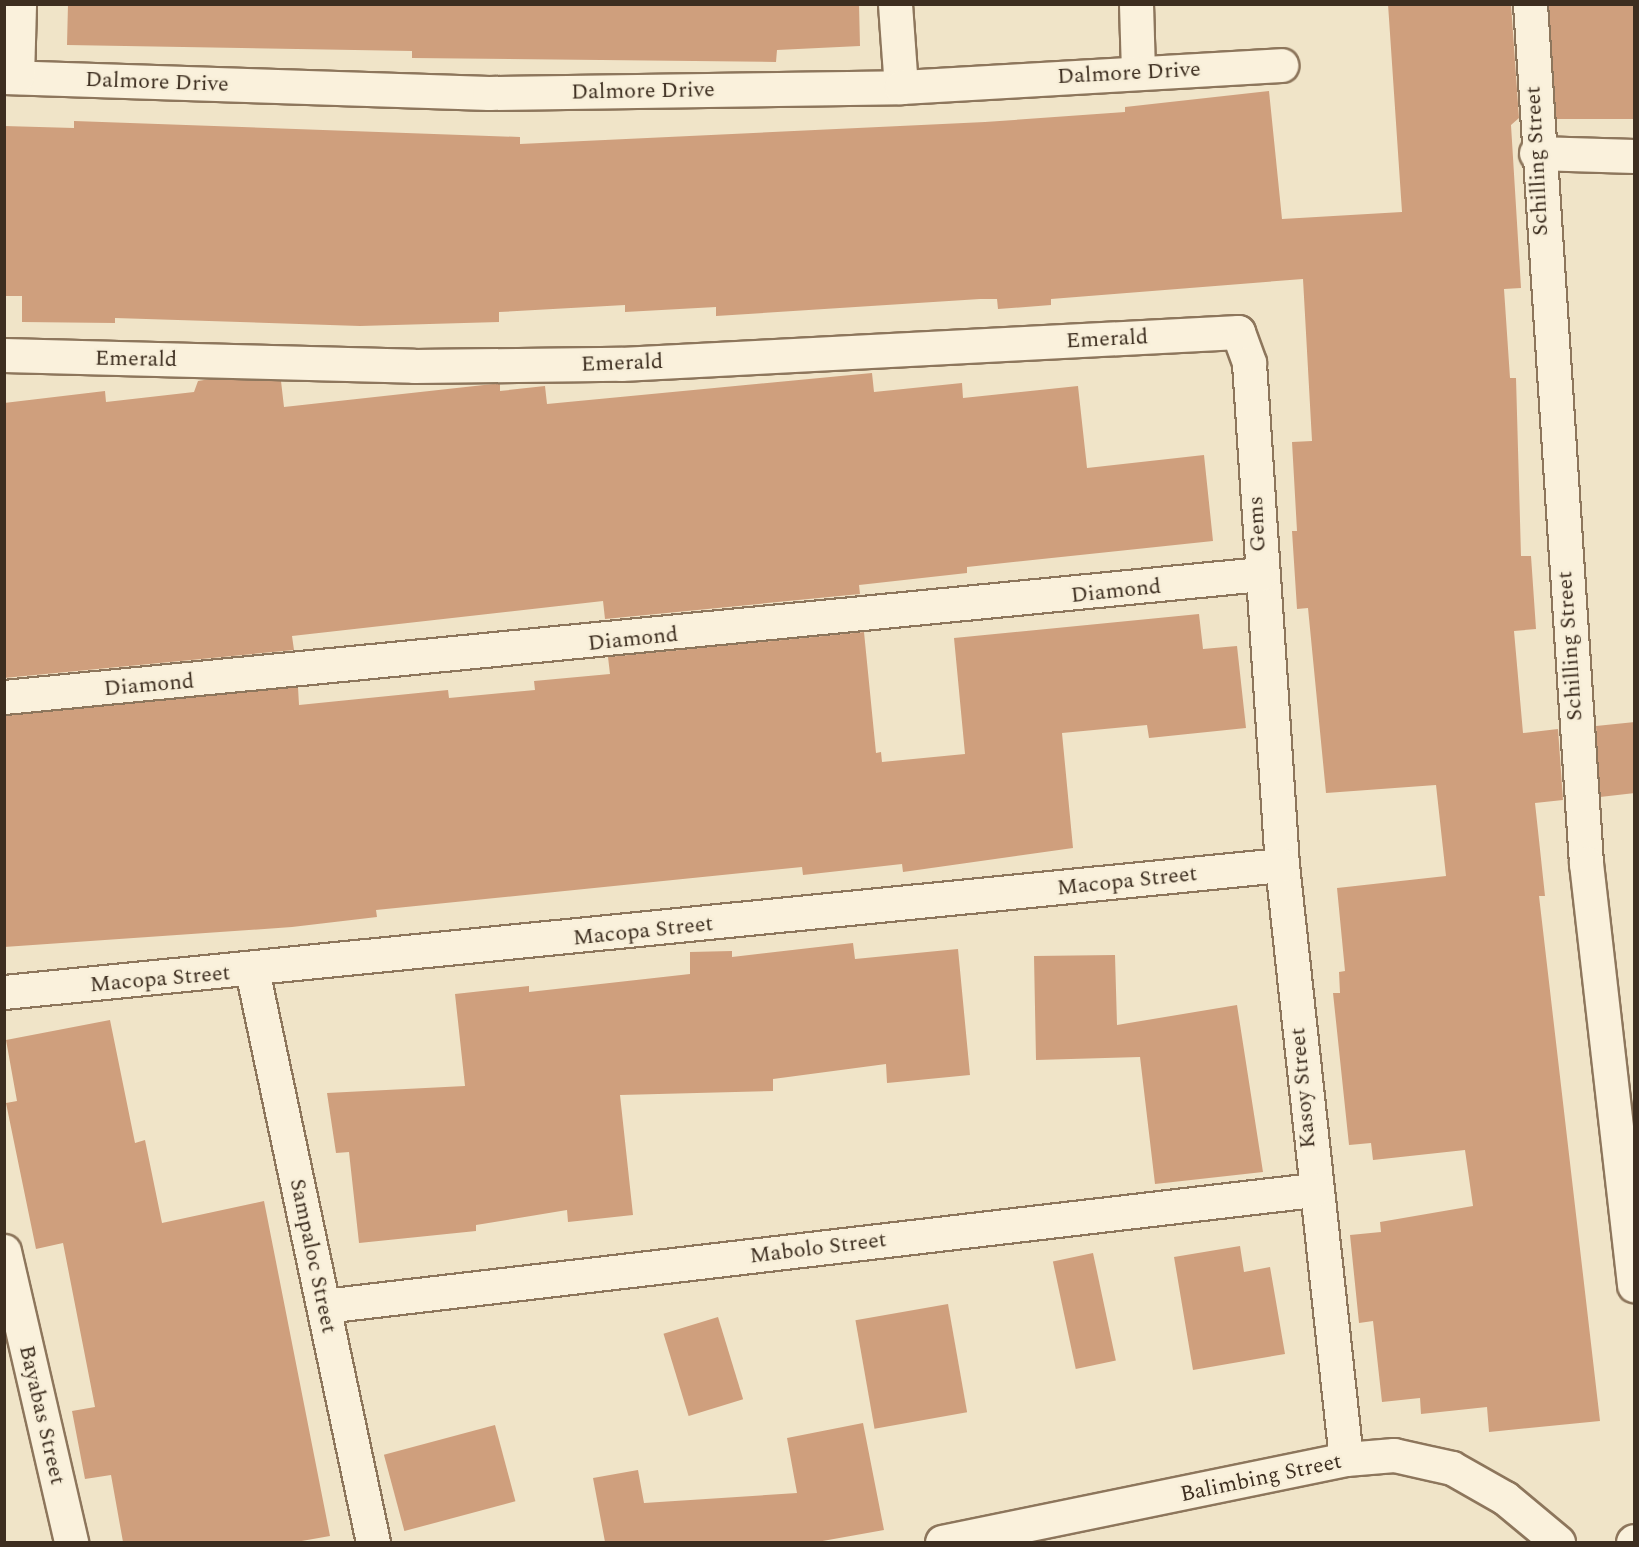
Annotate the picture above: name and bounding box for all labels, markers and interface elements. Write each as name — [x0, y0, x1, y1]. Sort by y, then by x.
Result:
street label: Dalmore Drive — [1057, 56, 1201, 90]
street label: Dalmore Drive — [85, 66, 229, 98]
street label: Dalmore Drive — [571, 77, 715, 105]
street label: Schilling Street — [1520, 85, 1554, 237]
street label: Emerald — [1065, 324, 1149, 354]
street label: Emerald — [95, 345, 177, 373]
street label: Emerald — [580, 348, 664, 378]
street label: Gems — [1242, 495, 1272, 553]
street label: Schilling Street — [1552, 570, 1588, 722]
street label: Diamond — [1070, 573, 1162, 609]
street label: Diamond — [587, 621, 679, 657]
street label: Diamond — [103, 668, 195, 702]
street label: Macopa Street — [1056, 861, 1198, 901]
street label: Macopa Street — [572, 911, 714, 951]
street label: Macopa Street — [89, 960, 231, 998]
street label: Kasoy Street — [1285, 1026, 1321, 1150]
street label: Sampaloc Street — [284, 1176, 342, 1336]
street label: Mabolo Street — [748, 1227, 888, 1269]
street label: Bayabas Street — [13, 1343, 71, 1487]
street label: Balimbing Street — [1178, 1448, 1344, 1508]

